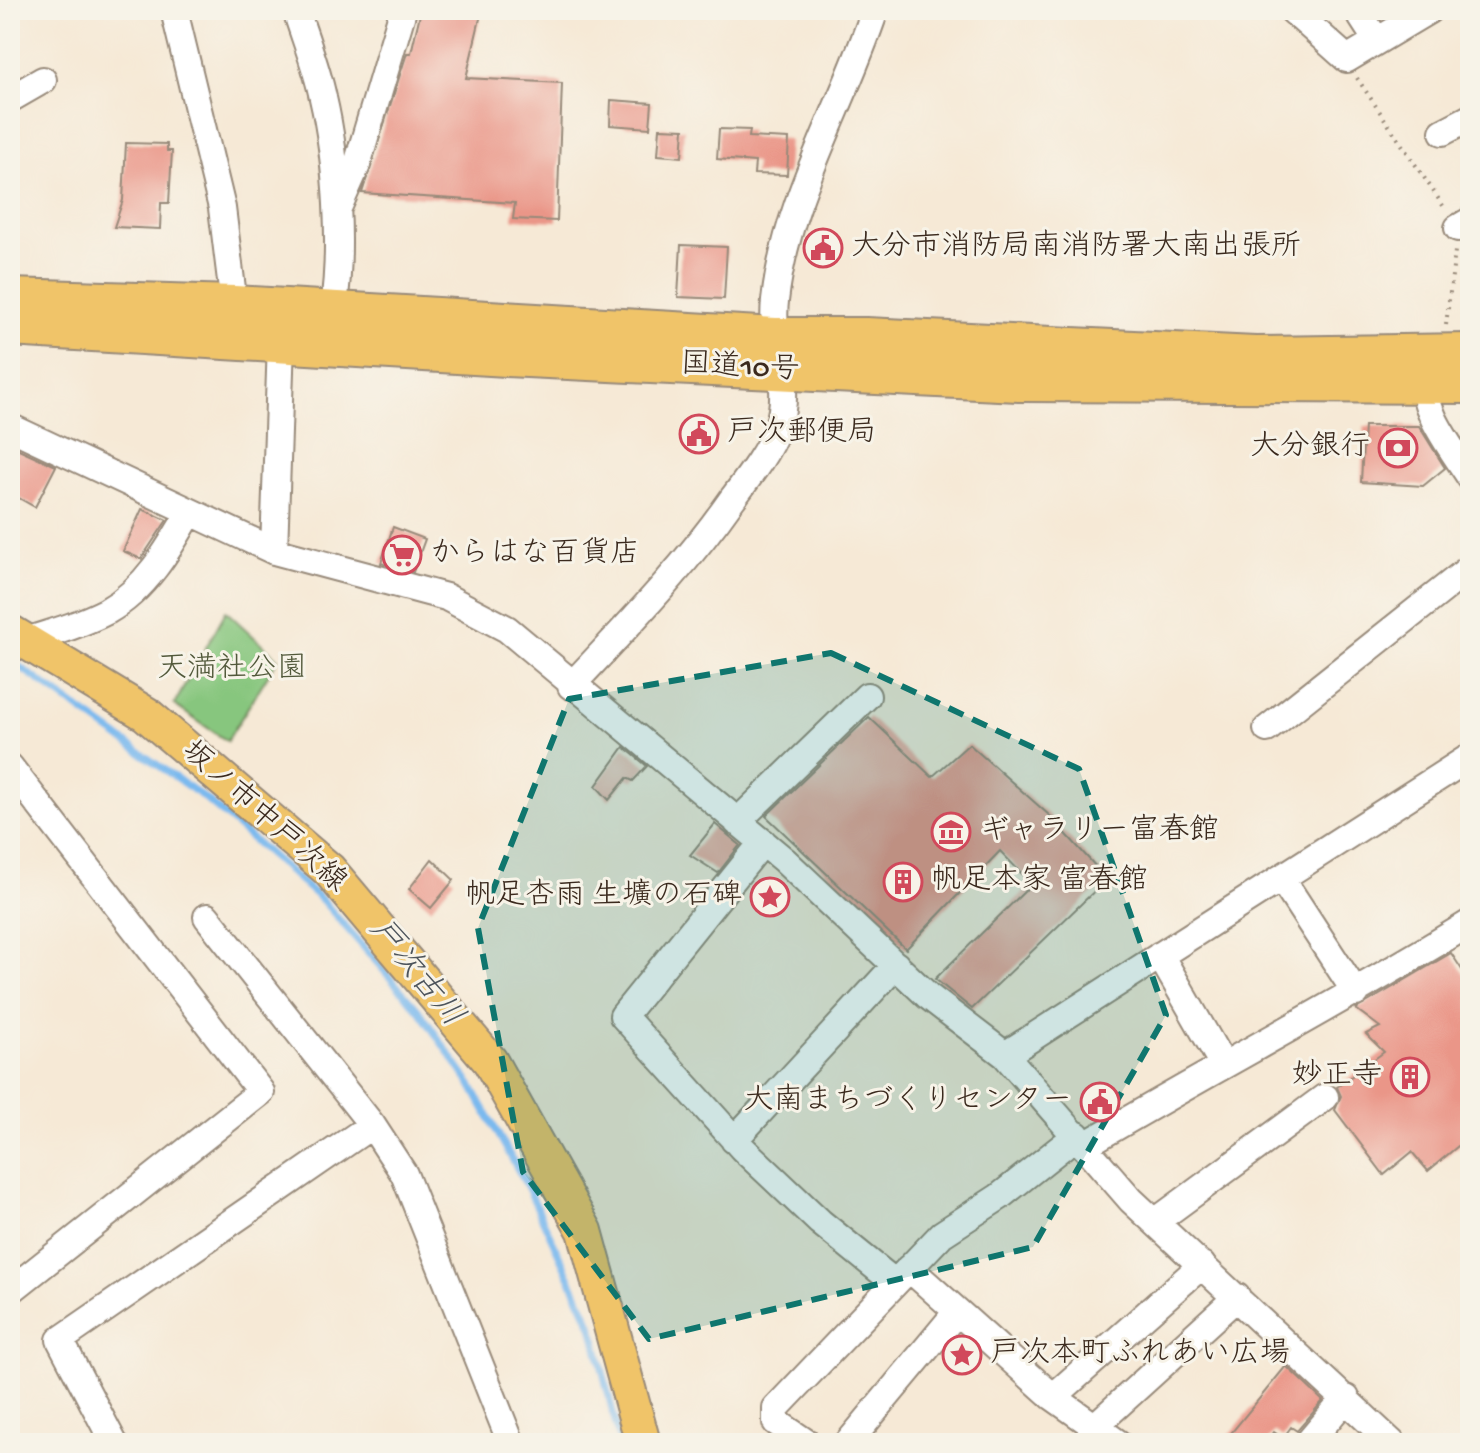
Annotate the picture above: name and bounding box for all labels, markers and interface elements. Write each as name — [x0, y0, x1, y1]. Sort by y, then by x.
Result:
public building icon: 大分市消防局南消防署大南出張所 — [802, 227, 844, 269]
place label: 大分市消防局南消防署大南出張所 — [851, 229, 1301, 266]
street label: 国道10号 — [680, 347, 800, 390]
public building icon: 戸次郵便局 — [678, 413, 720, 455]
place label: 戸次郵便局 — [727, 415, 877, 452]
bank icon: 大分銀行 — [1377, 427, 1419, 469]
place label: 大分銀行 — [1250, 430, 1370, 466]
supermarket icon: からはな百貨店 — [381, 534, 423, 576]
place label: からはな百貨店 — [430, 536, 640, 573]
park label: 天満社公園 — [157, 651, 307, 688]
street label: 坂ノ市中戸次線 — [173, 733, 354, 901]
museum icon: ギャラリー富春館 — [930, 811, 972, 853]
place label: ギャラリー富春館 — [979, 813, 1219, 850]
building icon: 帆足本家 富春館 — [882, 861, 924, 903]
place label: 帆足本家 富春館 — [931, 863, 1148, 900]
place icon: 帆足杏雨 生壙の石碑 — [749, 876, 791, 918]
place label: 帆足杏雨 生壙の石碑 — [465, 878, 742, 915]
water label: 戸次古川 — [360, 912, 471, 1036]
building icon: 妙正寺 — [1389, 1056, 1431, 1098]
place label: 妙正寺 — [1292, 1058, 1382, 1095]
public building icon: 大南まちづくりセンター — [1079, 1081, 1121, 1123]
place label: 大南まちづくりセンター — [743, 1083, 1072, 1120]
place icon: 戸次本町ふれあい広場 — [941, 1334, 983, 1376]
place label: 戸次本町ふれあい広場 — [990, 1336, 1290, 1373]

